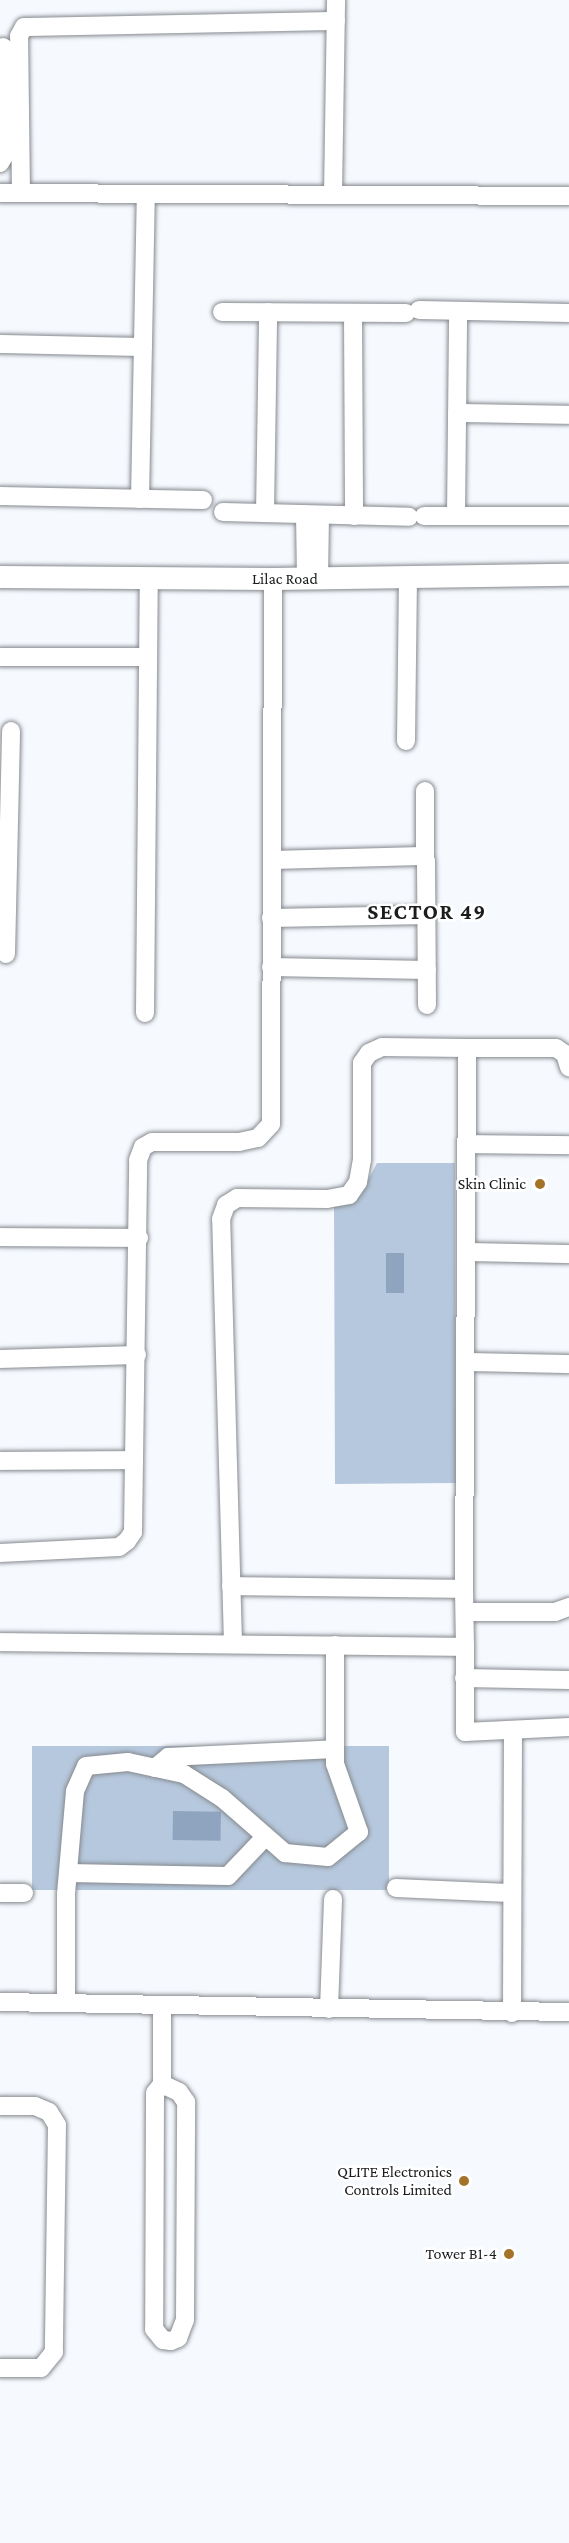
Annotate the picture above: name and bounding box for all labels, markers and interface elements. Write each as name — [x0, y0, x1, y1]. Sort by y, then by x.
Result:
street label: Lilac Road — [252, 569, 318, 589]
district label: SECTOR 49 — [367, 899, 487, 925]
place label: Skin Clinic — [458, 1174, 526, 1194]
marker: Skin Clinic — [531, 1175, 549, 1193]
place label: QLITE Electronics Controls Limited — [337, 2162, 452, 2200]
marker: QLITE Electronics Controls Limited — [457, 2174, 471, 2188]
place label: Tower B1-4 — [425, 2244, 497, 2264]
marker: Tower B1-4 — [502, 2247, 516, 2261]

